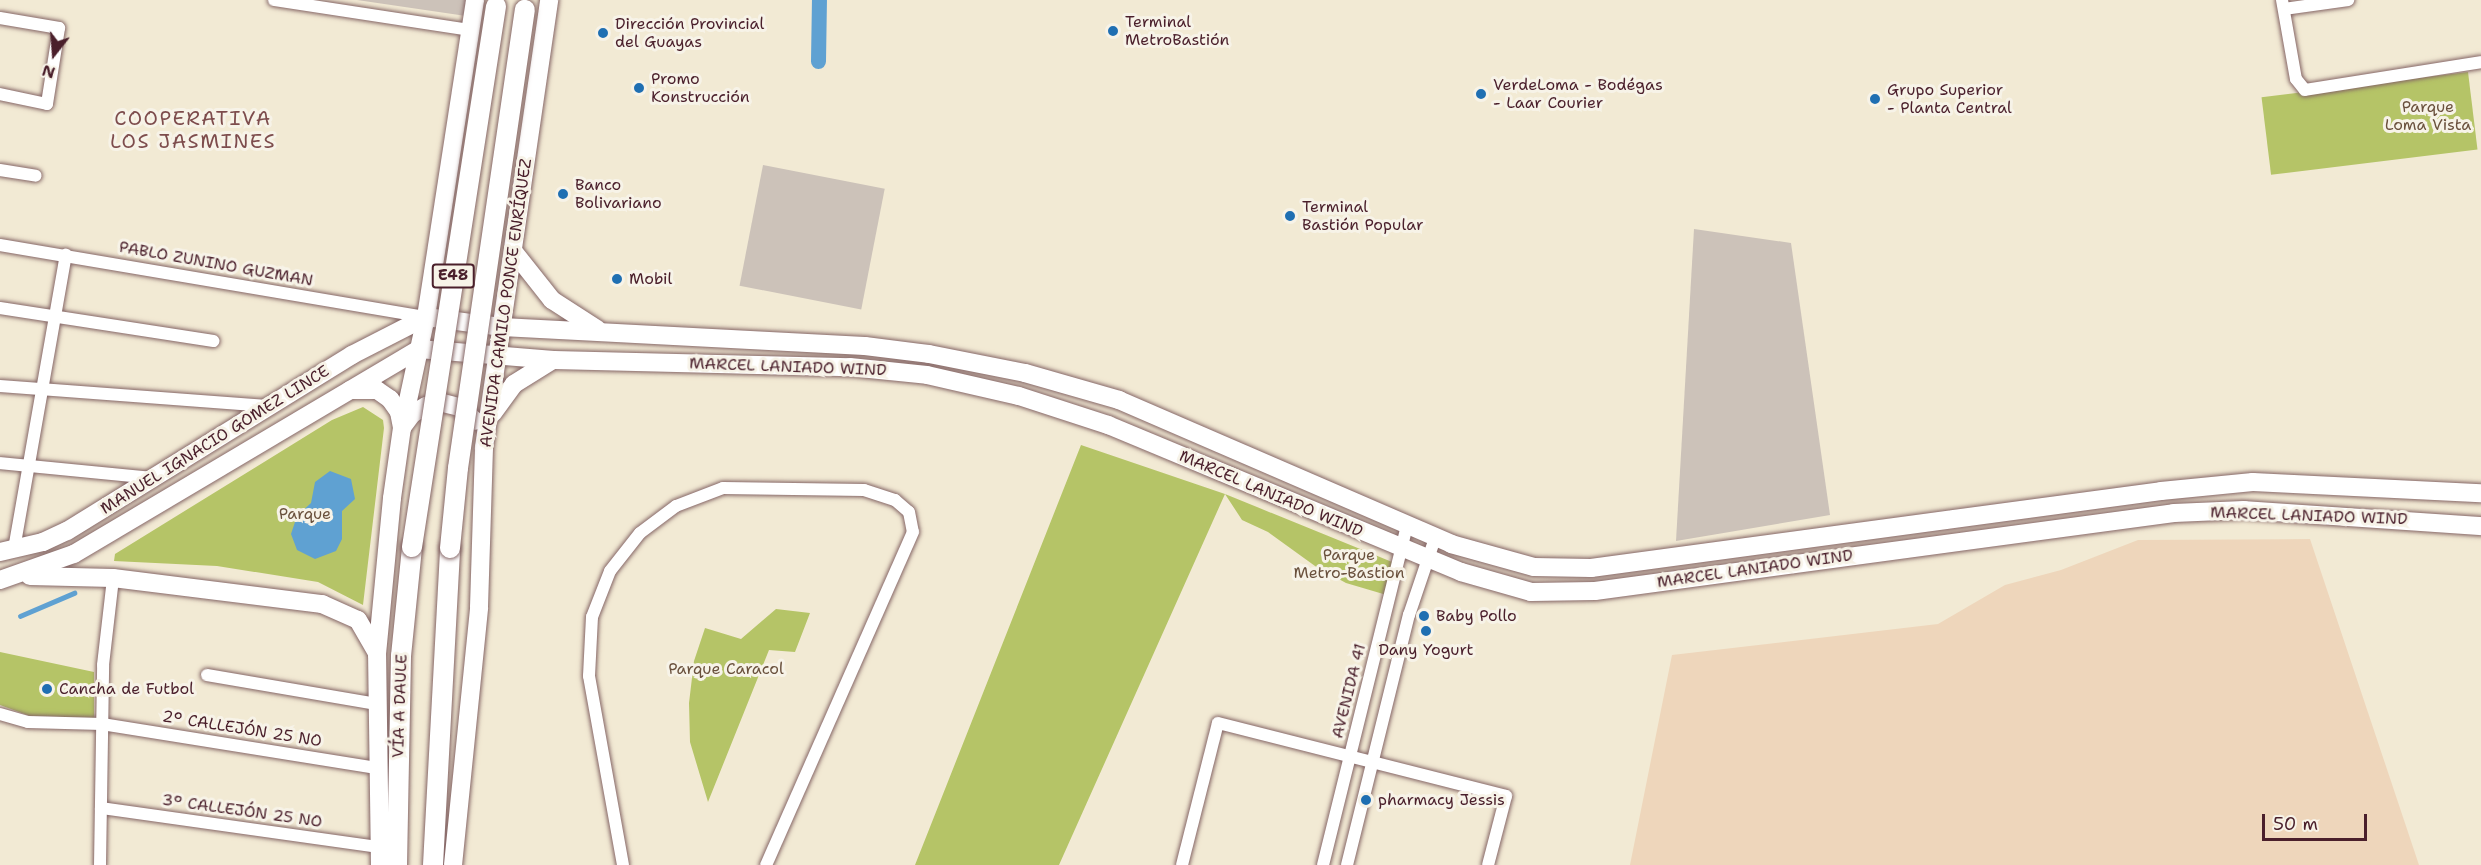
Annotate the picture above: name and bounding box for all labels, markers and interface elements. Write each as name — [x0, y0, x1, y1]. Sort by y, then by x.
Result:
place label: Terminal MetroBastión — [1125, 12, 1229, 50]
place label: Dirección Provincial del Guayas — [615, 14, 764, 52]
north arrow — [24, 24, 84, 84]
marker: Terminal MetroBastión — [1106, 24, 1120, 38]
marker: Dirección Provincial del Guayas — [596, 26, 610, 40]
text: N — [39, 60, 58, 84]
place label: Promo Konstrucción — [651, 69, 750, 107]
place label: VerdeLoma - Bodégas - Laar Courier — [1493, 75, 1663, 113]
place label: Grupo Superior - Planta Central — [1887, 80, 2012, 118]
marker: Promo Konstrucción — [632, 81, 646, 95]
marker: VerdeLoma - Bodégas - Laar Courier — [1474, 87, 1488, 101]
marker: Grupo Superior - Planta Central — [1868, 92, 1882, 106]
park label: Parque Loma Vista — [2385, 97, 2471, 135]
district label: COOPERATIVA LOS JASMINES — [110, 107, 276, 154]
street label: AVENIDA CAMILO PONCE ENRÍQUEZ — [476, 157, 536, 449]
place label: Banco Bolivariano — [575, 175, 662, 213]
marker: Banco Bolivariano — [556, 187, 570, 201]
place label: Terminal Bastión Popular — [1302, 197, 1424, 235]
marker: Terminal Bastión Popular — [1283, 209, 1297, 223]
street label: PABLO ZUNINO GUZMAN — [117, 237, 315, 291]
road number: E48 — [430, 264, 476, 288]
place label: Mobil — [629, 269, 672, 289]
marker: Mobil — [610, 272, 624, 286]
street label: MARCEL LANIADO WIND — [689, 354, 887, 380]
street label: MANUEL IGNACIO GOMEZ LINCE — [97, 361, 333, 519]
street label: MARCEL LANIADO WIND — [1176, 447, 1366, 541]
street label: MARCEL LANIADO WIND — [2210, 503, 2408, 529]
park label: Parque — [279, 504, 331, 524]
park label: Parque Metro-Bastion — [1293, 545, 1405, 583]
street label: MARCEL LANIADO WIND — [1656, 546, 1854, 592]
place label: Baby Pollo — [1436, 606, 1517, 626]
marker: Baby Pollo — [1417, 609, 1431, 623]
marker: Dany Yogurt — [1419, 624, 1433, 638]
place label: Dany Yogurt — [1378, 640, 1474, 660]
street label: AVENIDA 41 — [1328, 642, 1370, 740]
street label: VÍA A DAULE — [389, 654, 411, 758]
park label: Parque Caracol — [668, 659, 784, 679]
place label: Cancha de Futbol — [59, 679, 194, 699]
marker: Cancha de Futbol — [40, 682, 54, 696]
street label: 2° CALLEJÓN 25 NO — [161, 707, 323, 751]
street label: 3° CALLEJÓN 25 NO — [161, 790, 323, 832]
place label: pharmacy Jessis — [1378, 790, 1505, 810]
marker: pharmacy Jessis — [1359, 793, 1373, 807]
scale bar — [2265, 802, 2370, 840]
text: 50 m — [2273, 812, 2318, 836]

